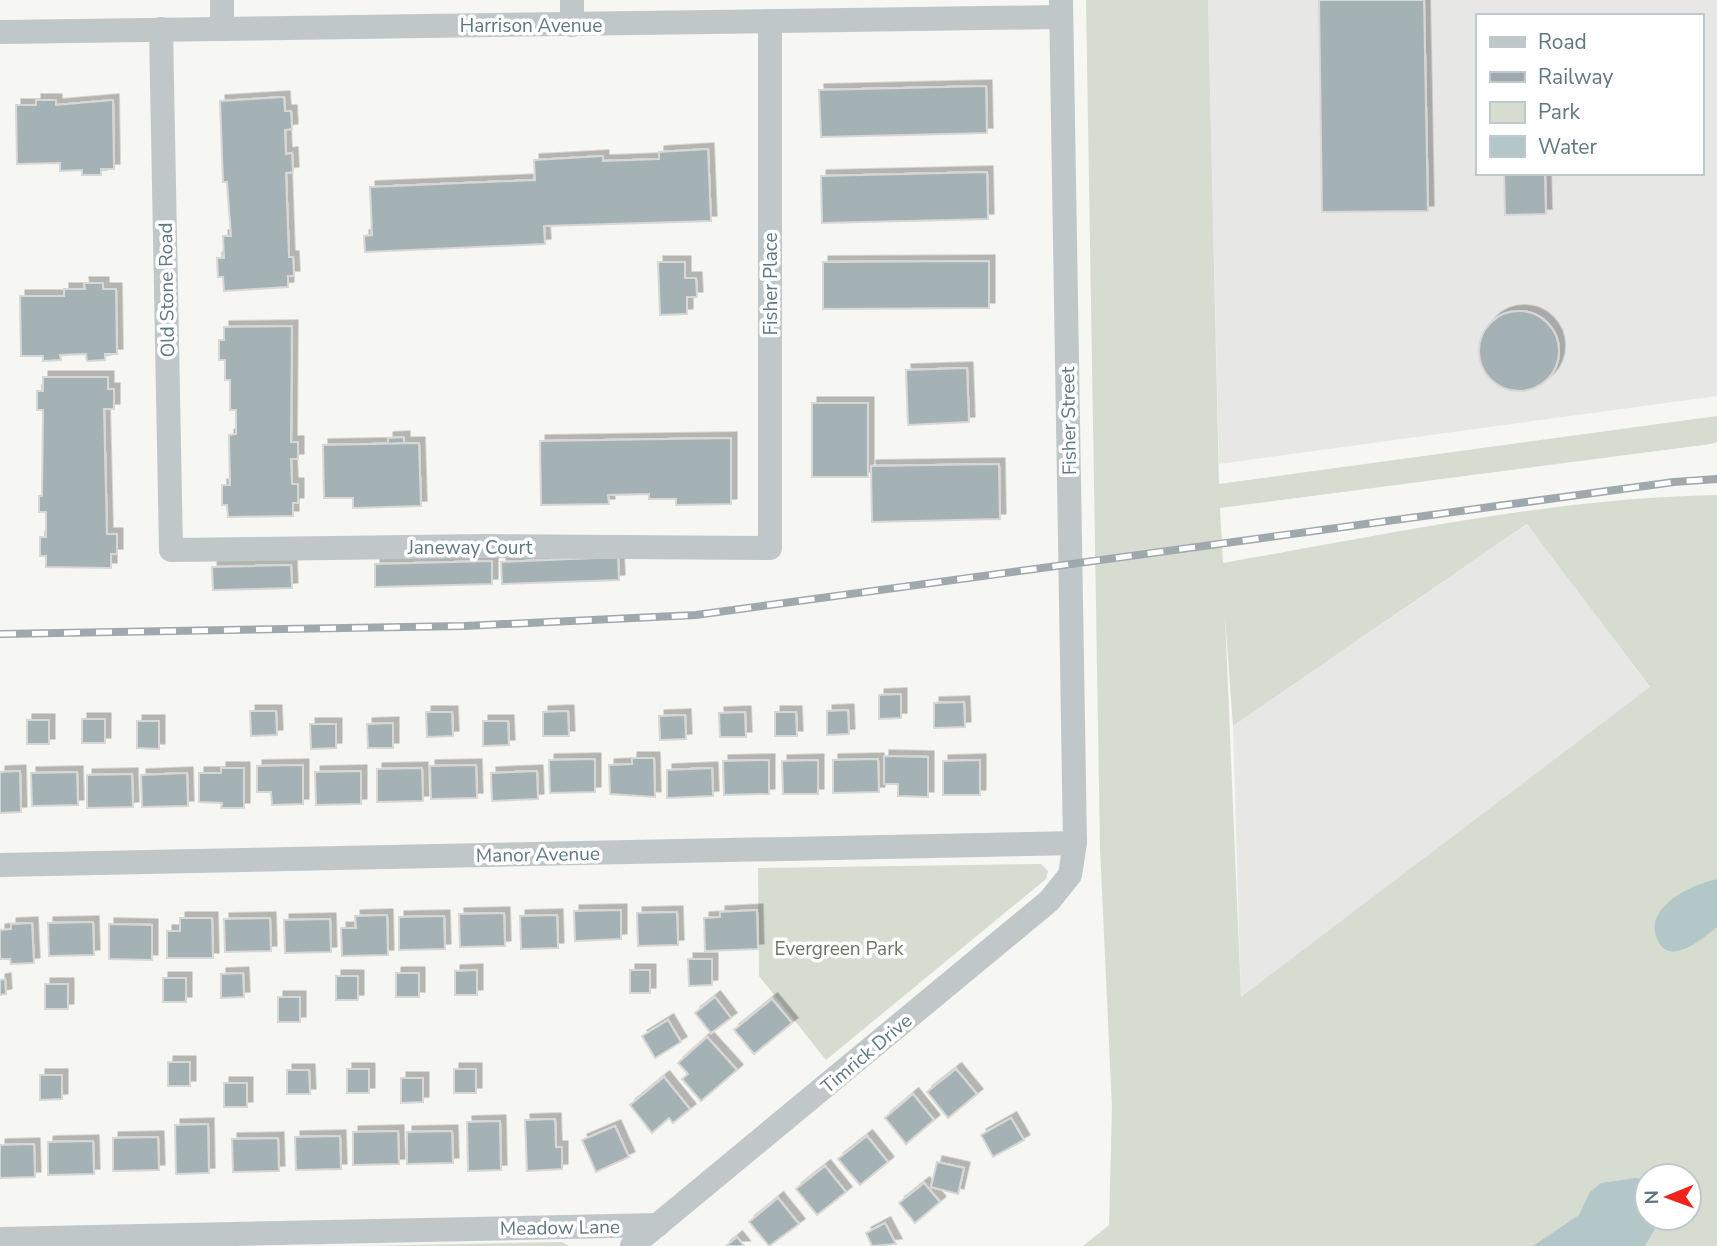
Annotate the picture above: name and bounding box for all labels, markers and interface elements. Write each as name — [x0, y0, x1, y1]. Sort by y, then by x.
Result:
street label: Harrison Avenue — [460, 13, 602, 39]
legend — [1476, 14, 1703, 175]
text: Road — [1538, 28, 1587, 56]
text: Railway — [1538, 63, 1613, 91]
text: Park — [1538, 98, 1580, 126]
text: Water — [1538, 133, 1597, 161]
street label: Old Stone Road — [153, 222, 181, 358]
street label: Fisher Place — [758, 233, 784, 335]
street label: Fisher Street — [1055, 366, 1083, 475]
street label: Janeway Court — [407, 535, 533, 561]
street label: Manor Avenue — [476, 841, 600, 869]
park label: Evergreen Park — [775, 936, 904, 962]
street label: Timrick Drive — [816, 1008, 918, 1100]
north arrow — [1633, 1162, 1703, 1232]
text: N — [1639, 1190, 1665, 1205]
street label: Meadow Lane — [500, 1214, 620, 1242]

